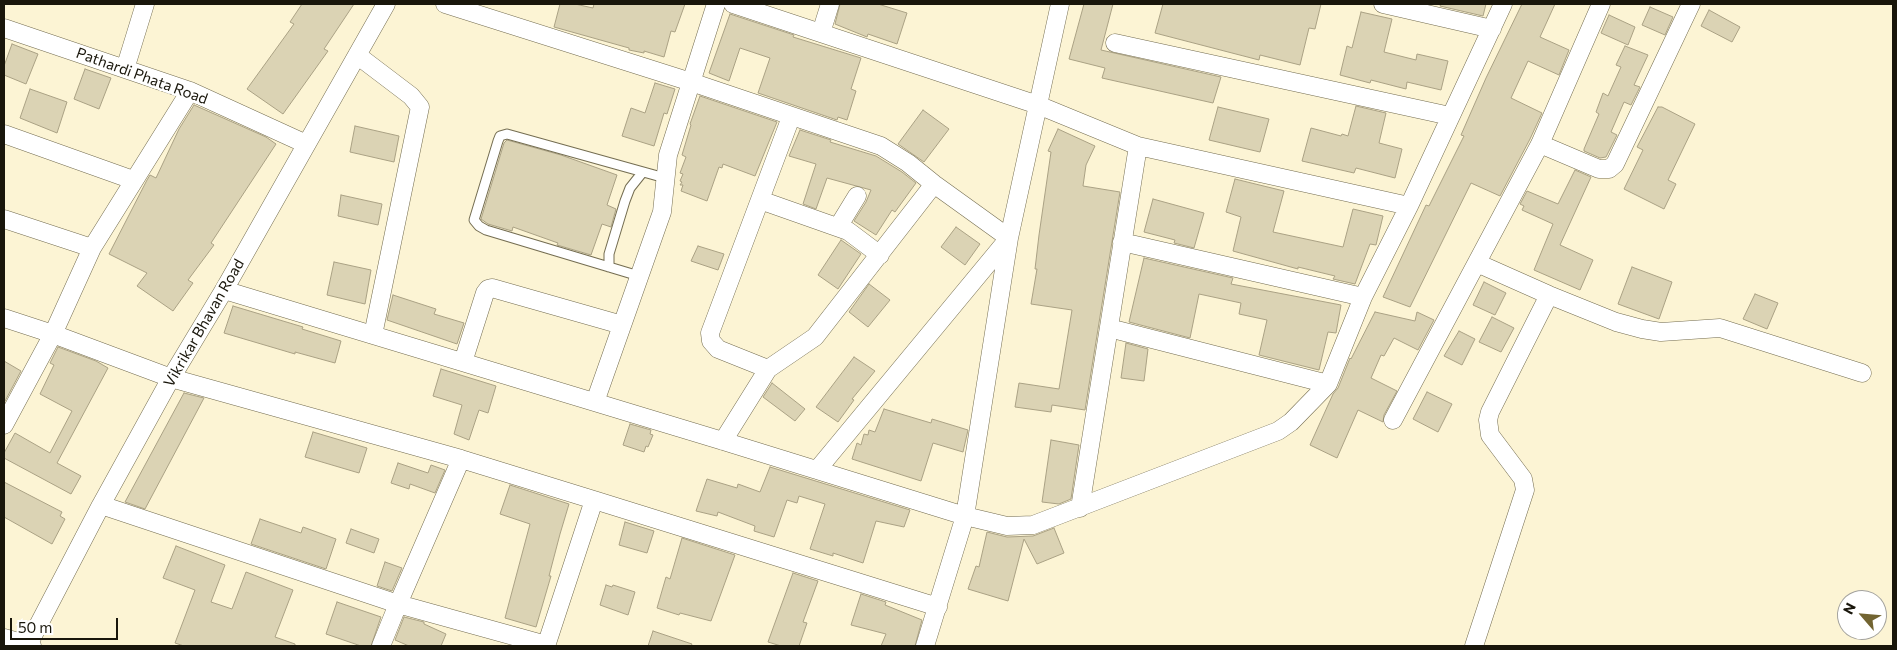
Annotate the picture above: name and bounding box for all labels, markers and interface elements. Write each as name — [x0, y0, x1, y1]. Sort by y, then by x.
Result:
street label: Pathardi Phata Road — [74, 44, 210, 108]
street label: Vikrikar Bhavan Road — [160, 256, 248, 390]
north arrow — [1837, 590, 1887, 640]
text: N — [1839, 600, 1859, 617]
scale bar — [12, 608, 120, 640]
text: 50 m — [18, 618, 52, 636]

